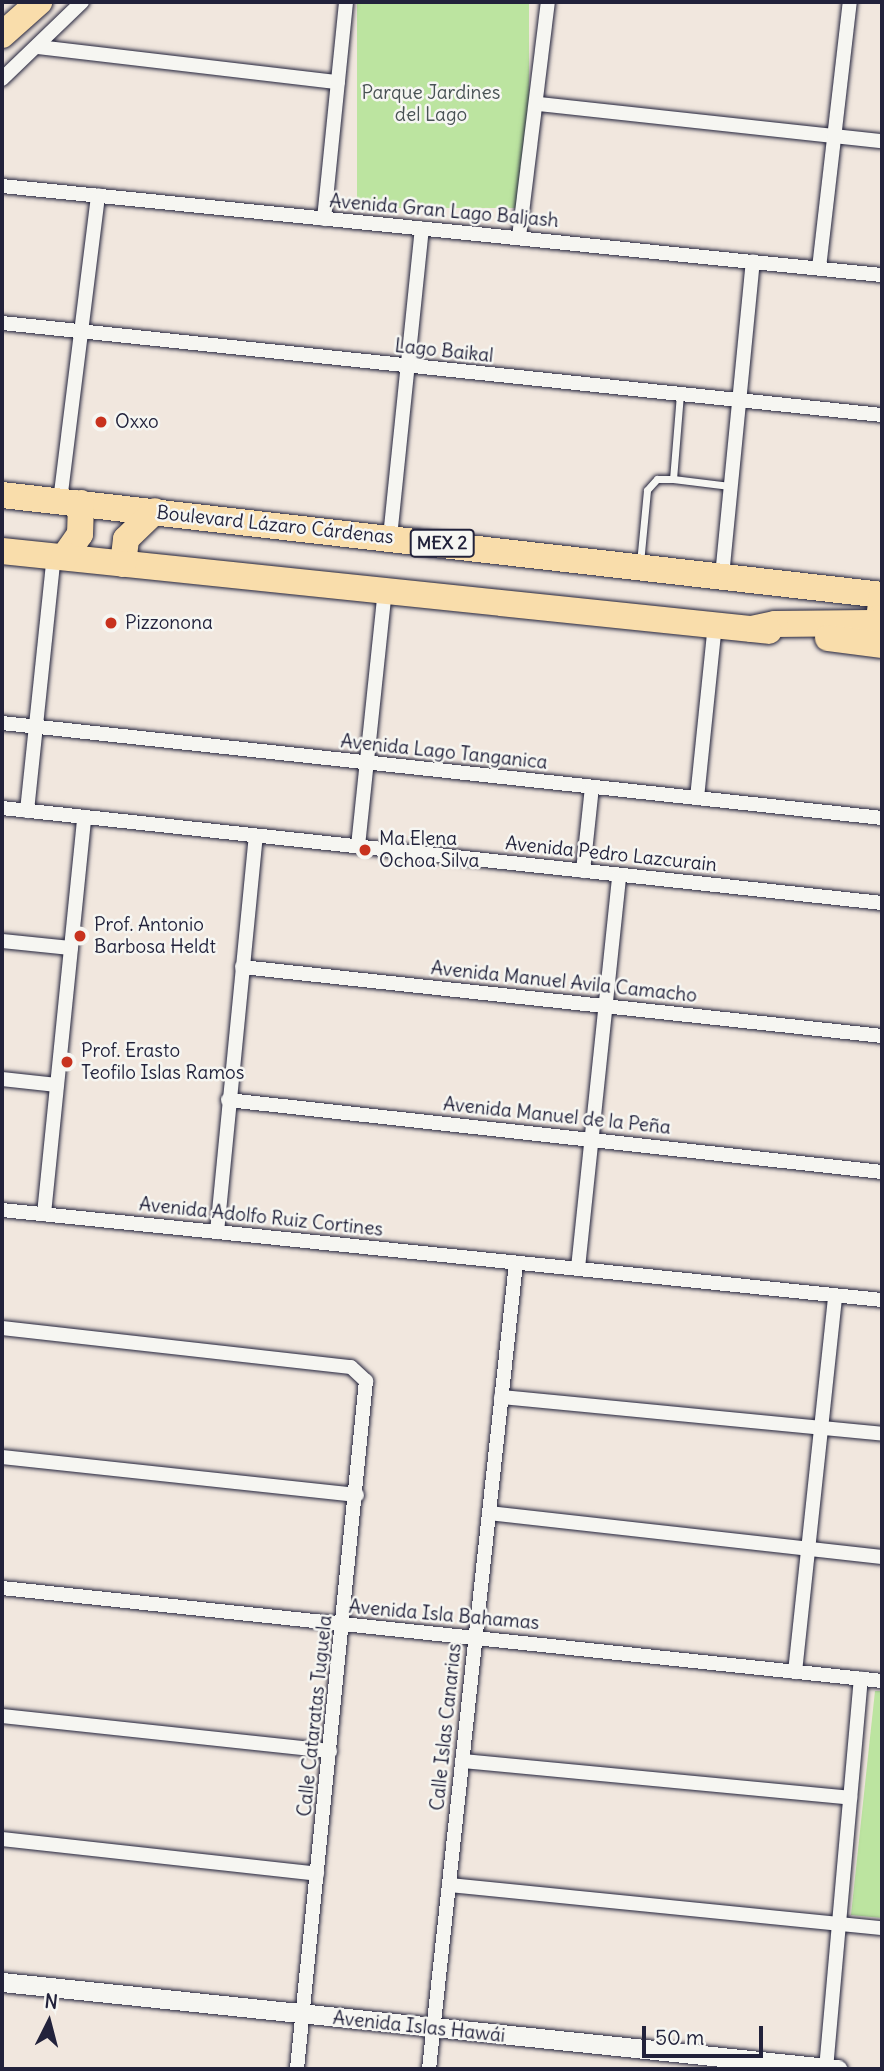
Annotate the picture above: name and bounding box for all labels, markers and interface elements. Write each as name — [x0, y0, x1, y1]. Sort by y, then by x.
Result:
park label: Parque Jardines del Lago — [362, 82, 500, 126]
street label: Avenida Gran Lago Baljash — [328, 190, 560, 232]
street label: Lago Baikal — [394, 334, 494, 368]
place label: Oxxo — [115, 411, 159, 433]
marker: Oxxo — [93, 414, 109, 430]
street label: Boulevard Lázaro Cárdenas — [155, 501, 395, 549]
road number: MEX 2 — [409, 528, 475, 558]
place label: Pizzonona — [125, 612, 213, 634]
marker: Pizzonona — [103, 615, 119, 631]
street label: Avenida Lago Tanganica — [340, 730, 548, 774]
place label: Ma Elena Ochoa Silva — [379, 828, 479, 872]
street label: Avenida Pedro Lazcurain — [504, 832, 718, 876]
marker: Ma Elena Ochoa Silva — [357, 842, 373, 858]
place label: Prof. Antonio Barbosa Heldt — [94, 914, 216, 958]
marker: Prof. Antonio Barbosa Heldt — [72, 928, 88, 944]
street label: Avenida Manuel Avila Camacho — [430, 957, 698, 1007]
place label: Prof. Erasto Teofilo Islas Ramos — [81, 1040, 244, 1084]
marker: Prof. Erasto Teofilo Islas Ramos — [59, 1054, 75, 1070]
street label: Avenida Manuel de la Peña — [442, 1093, 672, 1139]
street label: Avenida Adolfo Ruiz Cortines — [138, 1193, 384, 1241]
street label: Avenida Isla Bahamas — [348, 1595, 540, 1635]
street label: Calle Cataratas Tuguela — [293, 1614, 337, 1818]
street label: Calle Islas Canarias — [426, 1642, 466, 1812]
north arrow — [14, 1987, 84, 2057]
text: N — [43, 1988, 59, 2014]
street label: Avenida Islas Hawái — [332, 2007, 506, 2047]
scale bar — [646, 2011, 767, 2056]
text: 50 m — [655, 2024, 704, 2051]

